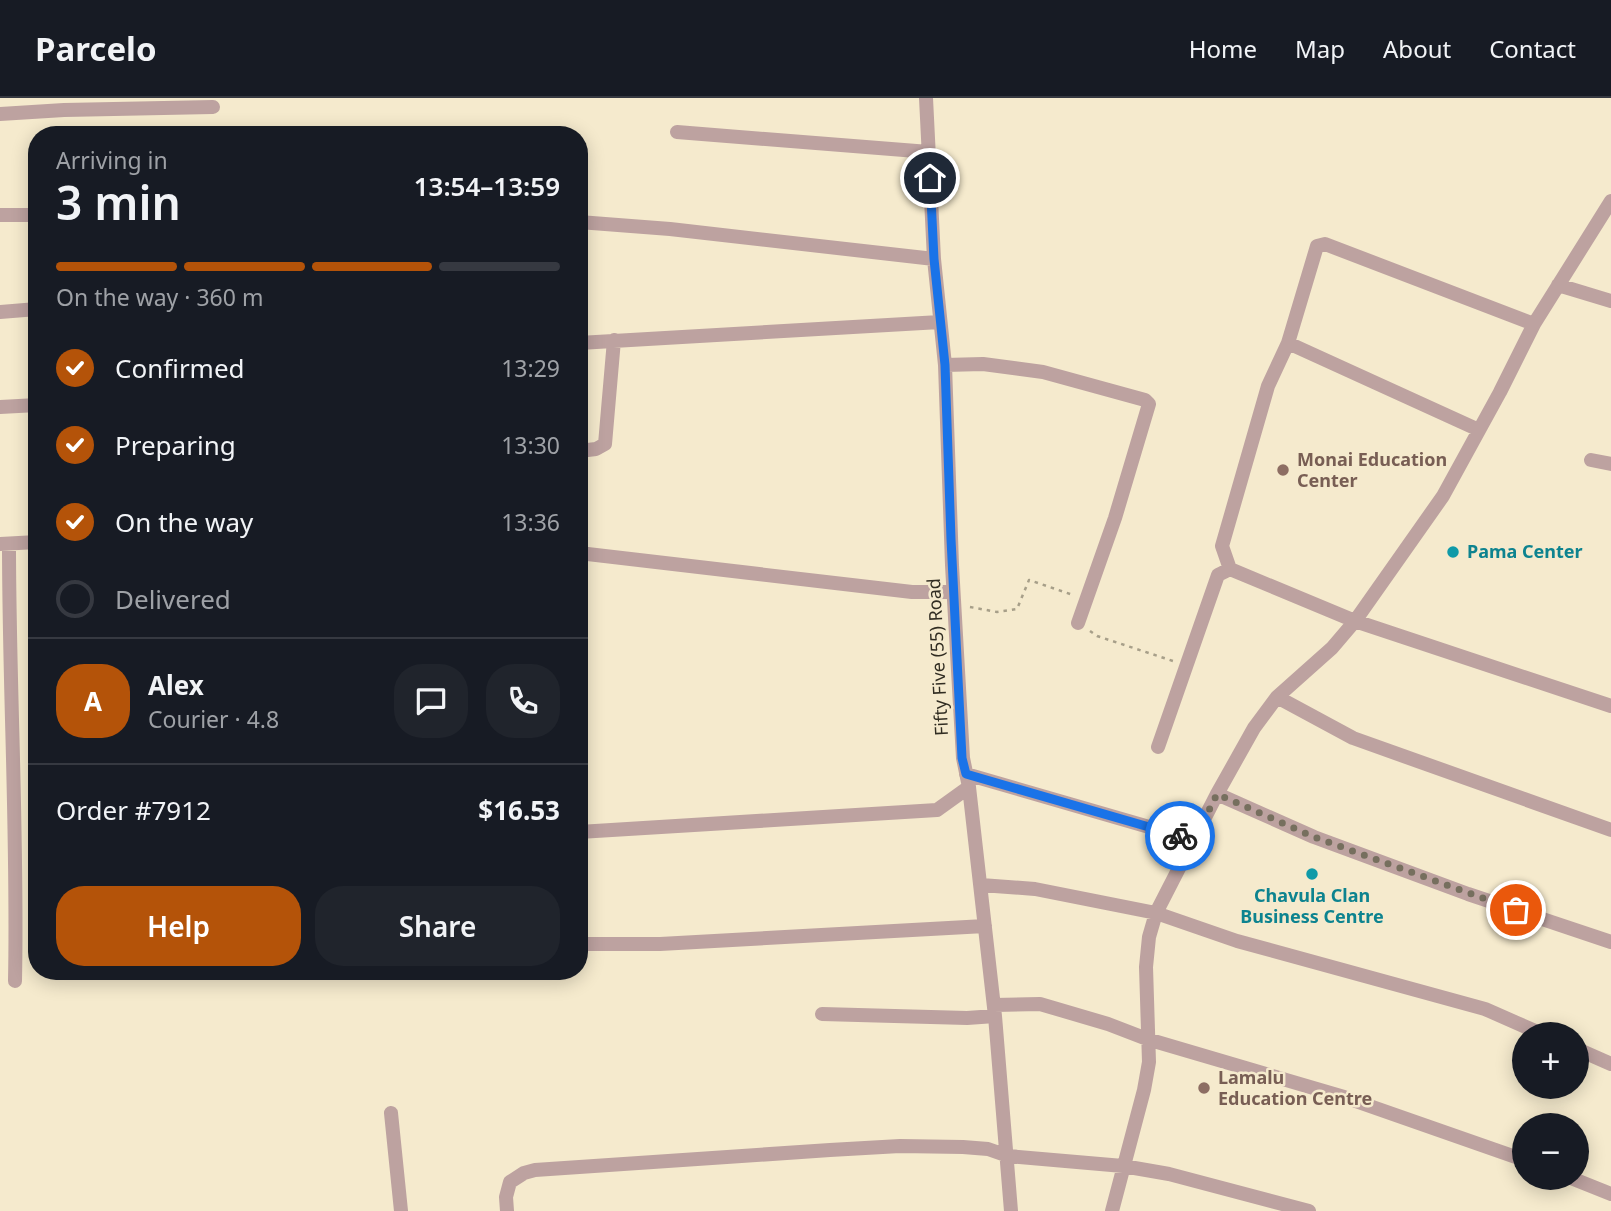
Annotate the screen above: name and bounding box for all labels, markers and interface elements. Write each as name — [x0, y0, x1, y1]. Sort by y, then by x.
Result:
text: Parcelo — [35, 26, 157, 71]
text: Home — [1189, 32, 1257, 65]
text: Map — [1295, 32, 1345, 65]
text: About — [1383, 32, 1451, 65]
text: Contact — [1489, 32, 1576, 65]
text: Arriving in — [56, 144, 168, 176]
pin — [900, 148, 960, 208]
icon: home — [911, 159, 949, 197]
text: 13:54–13:59 — [414, 168, 560, 204]
text: 3 min — [56, 171, 181, 233]
text: On the way · 360 m — [56, 281, 263, 313]
icon: check — [56, 349, 94, 387]
text: Confirmed — [115, 350, 245, 386]
text: 13:29 — [501, 352, 560, 384]
icon: check — [56, 426, 94, 464]
text: Preparing — [115, 427, 236, 463]
text: 13:30 — [501, 429, 560, 461]
place label: Monai Education Center — [1297, 447, 1447, 492]
marker: Monai Education Center — [1275, 462, 1291, 478]
icon: check — [56, 503, 94, 541]
text: On the way — [115, 504, 253, 540]
text: 13:36 — [501, 506, 560, 538]
place label: Pama Center — [1467, 539, 1583, 563]
marker: Pama Center — [1445, 544, 1461, 560]
street label: Fifty Five (55) Road — [921, 578, 953, 736]
text: Delivered — [115, 581, 231, 617]
button: chat — [394, 664, 468, 738]
button: phone — [486, 664, 560, 738]
text: Alex — [148, 667, 204, 703]
text: A — [84, 683, 102, 719]
text: Courier · 4.8 — [148, 703, 279, 735]
text: Order #7912 — [56, 792, 211, 828]
text: $16.53 — [478, 792, 560, 828]
courier — [1145, 801, 1215, 871]
icon: bike — [1161, 817, 1199, 855]
marker: Chavula Clan Business Centre — [1304, 866, 1320, 882]
pin — [1486, 880, 1546, 940]
place label: Chavula Clan Business Centre — [1240, 883, 1384, 928]
button: Help — [56, 886, 301, 966]
button: Share — [315, 886, 560, 966]
icon: bag — [1497, 891, 1535, 929]
map controls — [1512, 1022, 1589, 1190]
button: + — [1512, 1022, 1589, 1099]
place label: Lamalu Education Centre — [1218, 1065, 1372, 1110]
marker: Lamalu Education Centre — [1196, 1080, 1212, 1096]
button: − — [1512, 1113, 1589, 1190]

